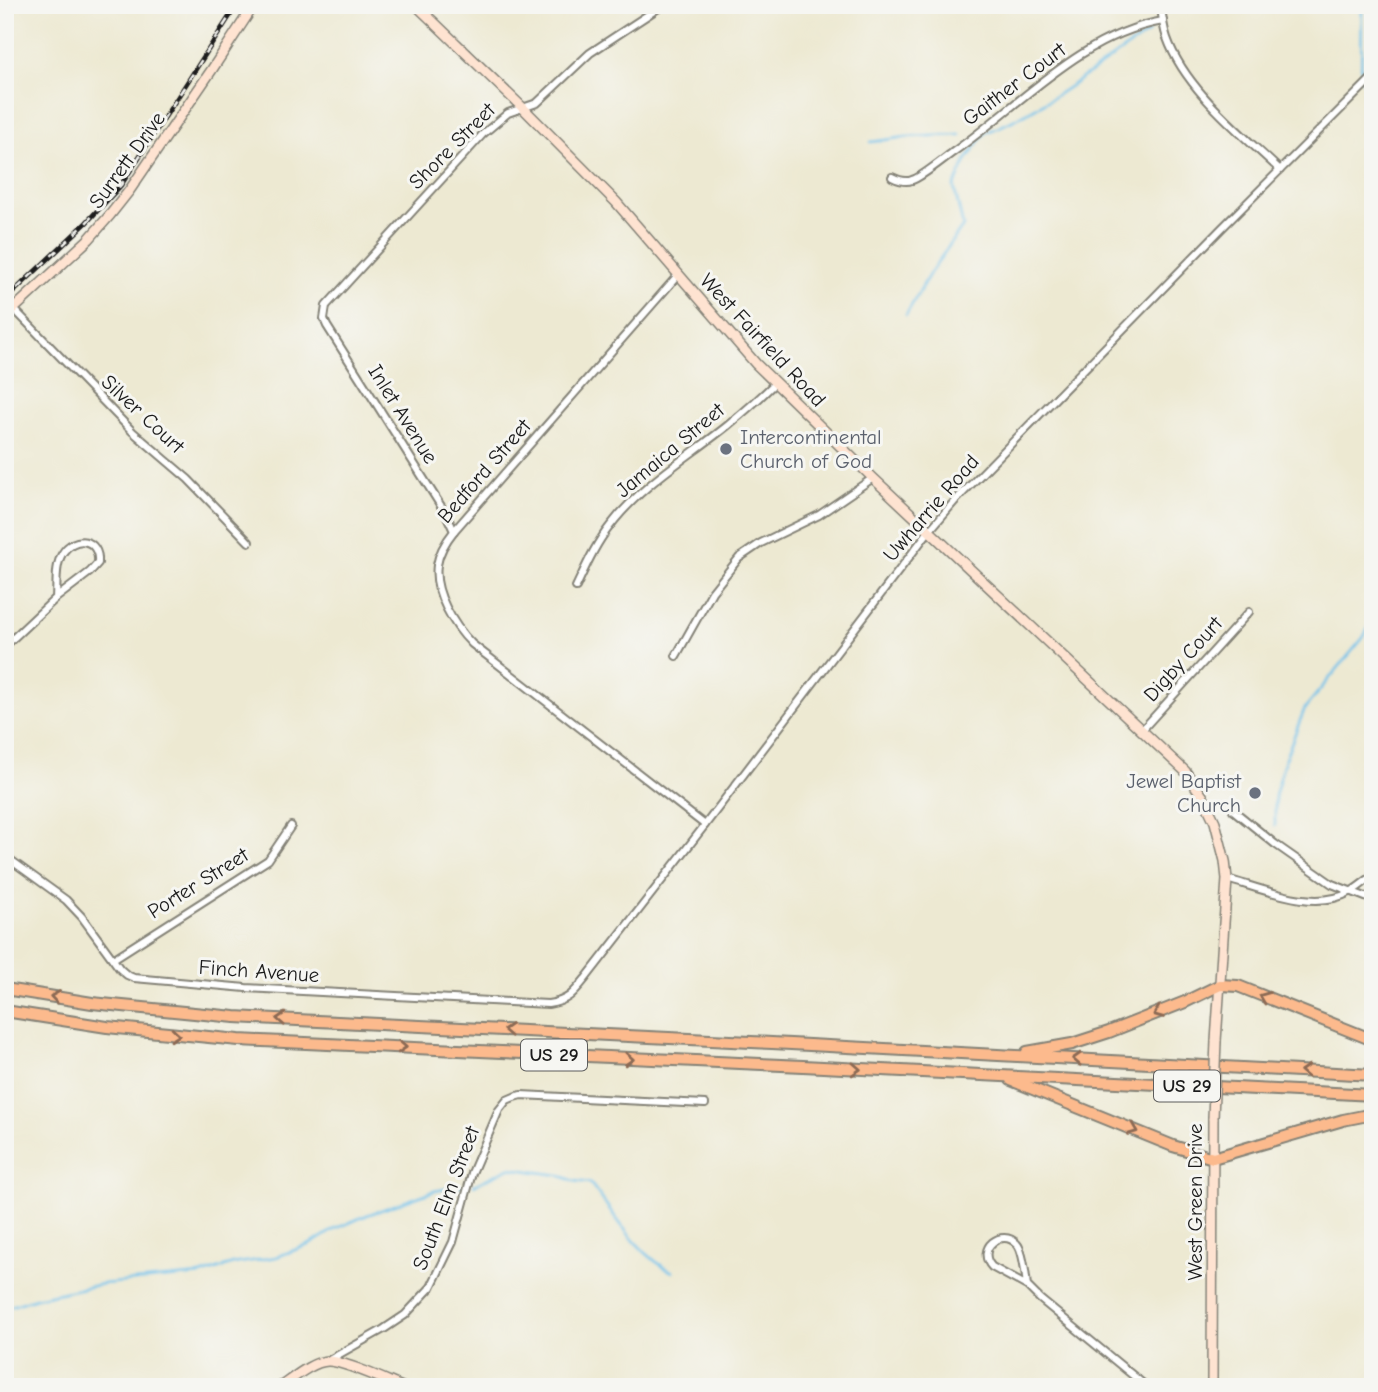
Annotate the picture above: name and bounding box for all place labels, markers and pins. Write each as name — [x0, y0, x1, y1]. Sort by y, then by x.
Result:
place label: Intercontinental Church of God — [740, 425, 882, 473]
marker: Intercontinental Church of God — [718, 441, 734, 457]
place label: Jewel Baptist Church — [1126, 769, 1242, 817]
marker: Jewel Baptist Church — [1247, 785, 1263, 801]

